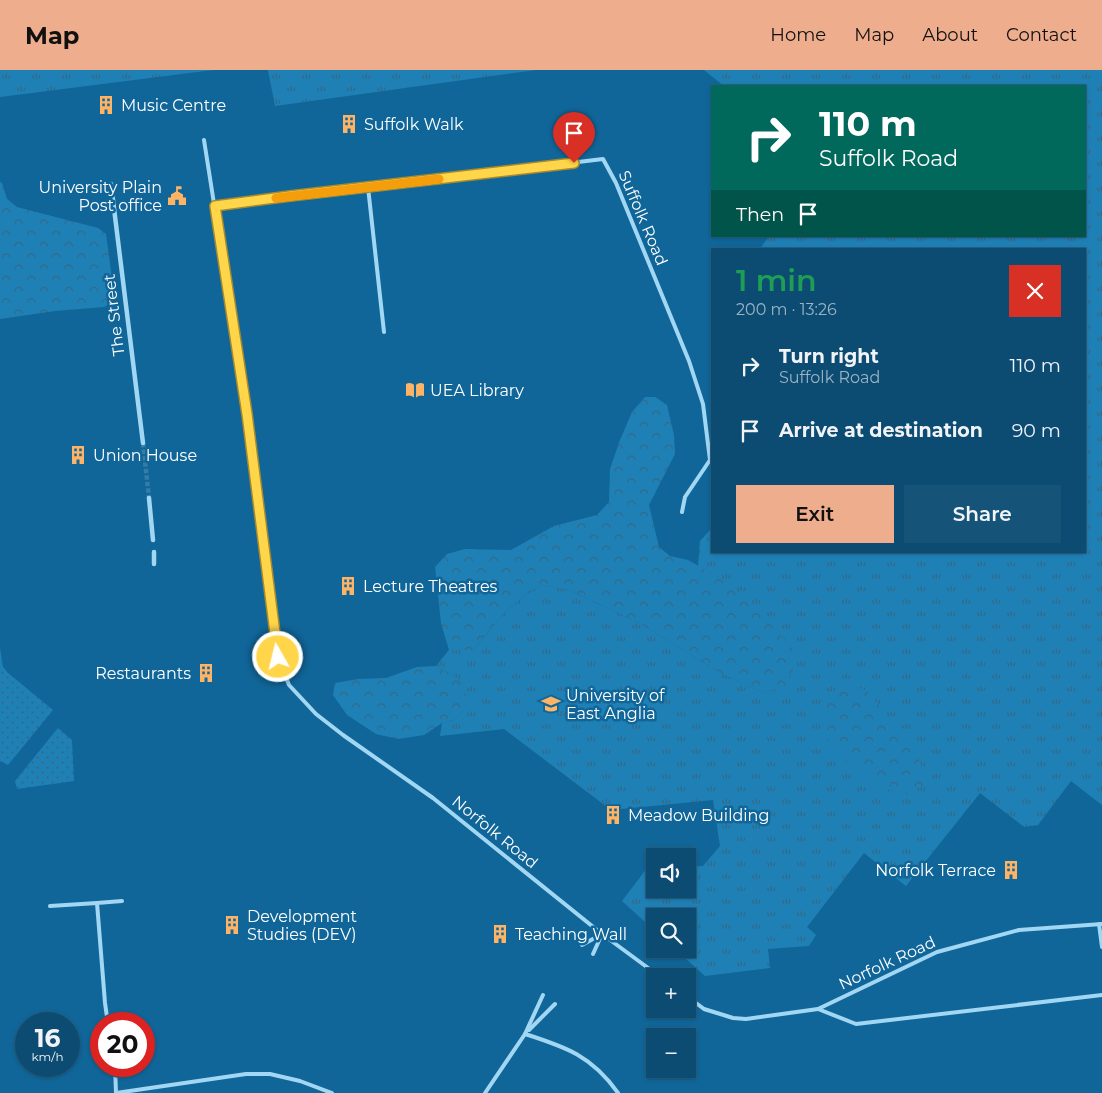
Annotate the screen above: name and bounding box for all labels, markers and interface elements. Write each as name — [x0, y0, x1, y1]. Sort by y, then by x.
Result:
text: Map — [25, 21, 79, 50]
text: Home — [770, 24, 826, 46]
text: Map — [854, 24, 894, 46]
text: About — [922, 24, 978, 46]
text: Contact — [1006, 24, 1077, 46]
building icon: Music Centre — [95, 94, 117, 116]
place label: Music Centre — [121, 96, 226, 115]
text: 110 m — [819, 102, 917, 145]
icon: right — [736, 105, 801, 170]
pin — [553, 112, 595, 163]
building icon: Suffolk Walk — [338, 113, 360, 135]
place label: Suffolk Walk — [364, 115, 464, 134]
icon: arrive — [560, 119, 588, 147]
text: Suffolk Road — [819, 145, 958, 172]
street label: Suffolk Road — [614, 168, 672, 268]
place label: University Plain Post office — [39, 178, 162, 215]
public building icon: University Plain Post office — [166, 185, 188, 207]
icon: arrive — [794, 200, 822, 228]
text: Then — [736, 203, 784, 226]
text: 1 min — [736, 262, 817, 299]
button: close — [1009, 265, 1061, 317]
street label: The Street — [99, 273, 128, 357]
text: 200 m · 13:26 — [736, 300, 837, 319]
text: Turn right — [779, 345, 879, 368]
icon: right — [736, 352, 764, 380]
text: 110 m — [1010, 354, 1061, 377]
text: Suffolk Road — [779, 368, 880, 387]
library icon: UEA Library — [404, 379, 426, 401]
place label: UEA Library — [430, 381, 524, 400]
icon: arrive — [736, 417, 764, 445]
text: Arrive at destination — [779, 419, 983, 442]
text: 90 m — [1012, 419, 1061, 442]
building icon: Union House — [67, 444, 89, 466]
place label: Union House — [93, 446, 197, 465]
button: Exit — [736, 485, 894, 543]
button: Share — [904, 485, 1061, 543]
building icon: Lecture Theatres — [337, 575, 359, 597]
place label: Lecture Theatres — [363, 577, 498, 596]
position arrow — [251, 630, 303, 682]
building icon: Restaurants — [195, 662, 217, 684]
place label: Restaurants — [95, 664, 191, 683]
place label: University of East Anglia — [566, 686, 665, 723]
school or university icon: University of East Anglia — [540, 693, 562, 715]
street label: Norfolk Road — [448, 792, 542, 872]
building icon: Meadow Building — [602, 804, 624, 826]
place label: Meadow Building — [628, 806, 769, 825]
map controls — [646, 848, 696, 1078]
button: sound — [646, 848, 696, 898]
building icon: Norfolk Terrace — [1000, 859, 1022, 881]
place label: Norfolk Terrace — [875, 861, 996, 880]
place label: Development Studies (DEV) — [247, 907, 357, 944]
button: search — [646, 908, 696, 958]
building icon: Development Studies (DEV) — [221, 914, 243, 936]
building icon: Teaching Wall — [489, 923, 511, 945]
place label: Teaching Wall — [515, 925, 627, 944]
street label: Norfolk Road — [836, 932, 938, 994]
button: + — [646, 968, 696, 1018]
speed limit sign: 20 — [90, 1012, 155, 1077]
text: 16 — [35, 1023, 60, 1053]
button: − — [646, 1028, 696, 1078]
text: km/h — [31, 1049, 64, 1064]

